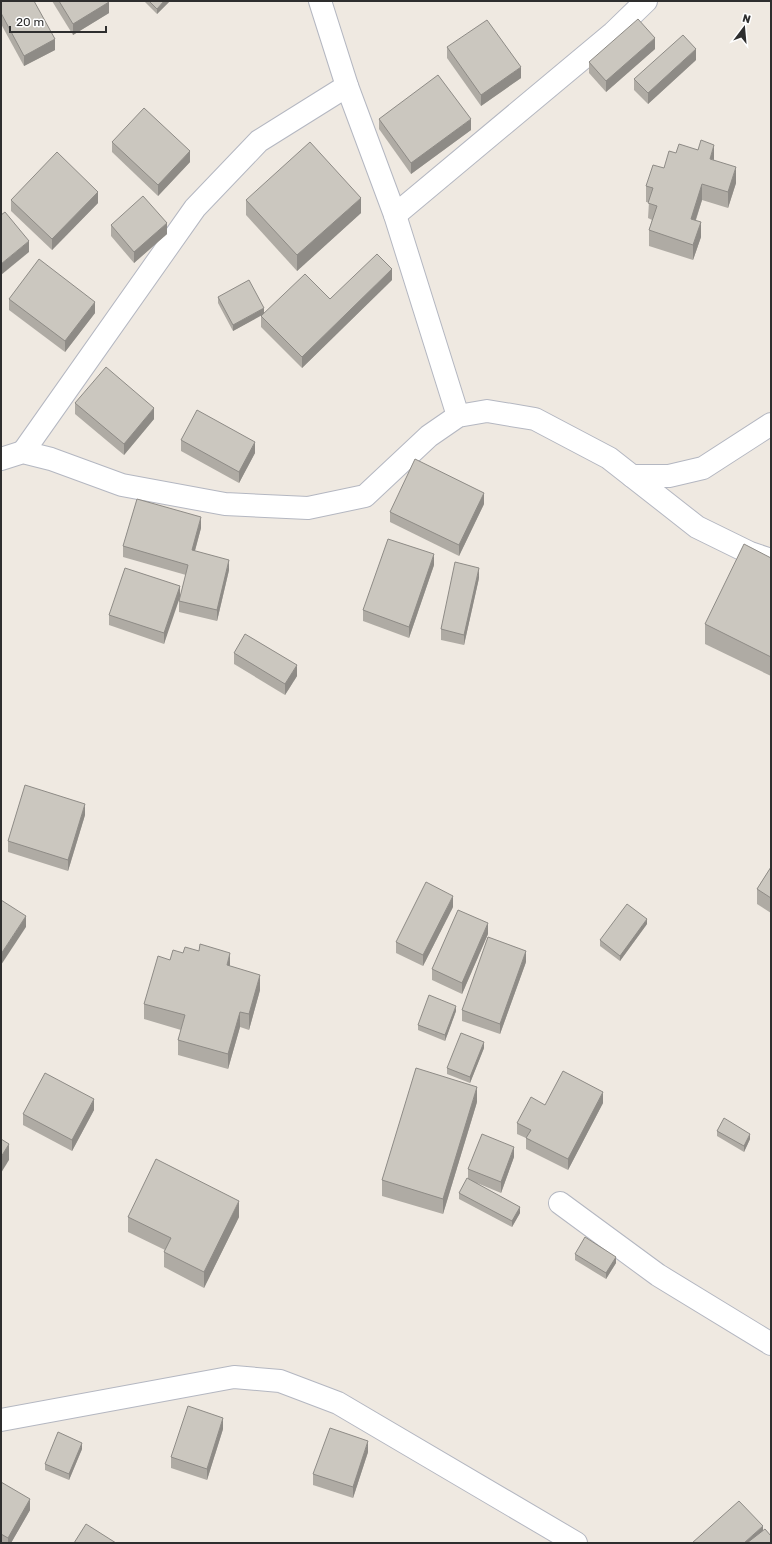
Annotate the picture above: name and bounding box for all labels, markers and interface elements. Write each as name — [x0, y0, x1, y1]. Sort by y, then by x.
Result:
scale bar — [10, 8, 106, 34]
north arrow — [724, 8, 764, 48]
text: N — [741, 12, 752, 26]
text: 20 m — [16, 15, 44, 29]

